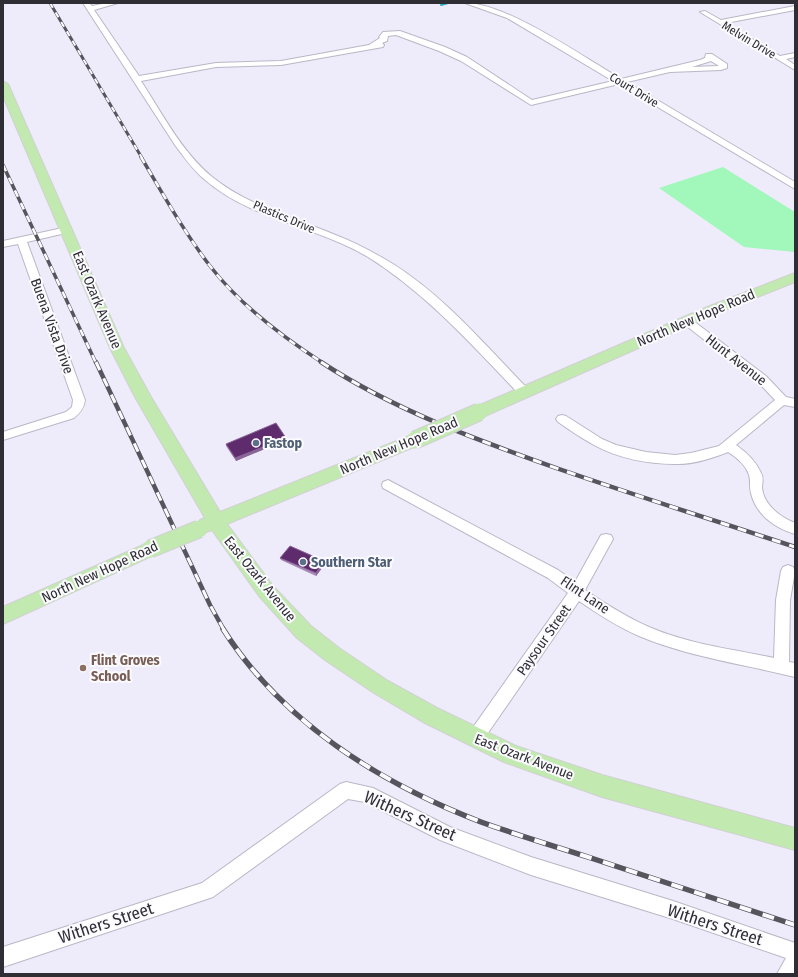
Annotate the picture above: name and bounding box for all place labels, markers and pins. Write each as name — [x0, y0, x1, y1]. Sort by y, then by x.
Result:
place label: Fastop — [264, 435, 303, 452]
marker: Fastop — [251, 438, 261, 448]
place label: Southern Star — [311, 554, 393, 571]
marker: Southern Star — [298, 557, 308, 567]
place label: Flint Groves School — [91, 652, 160, 685]
marker: Flint Groves School — [78, 663, 88, 673]

